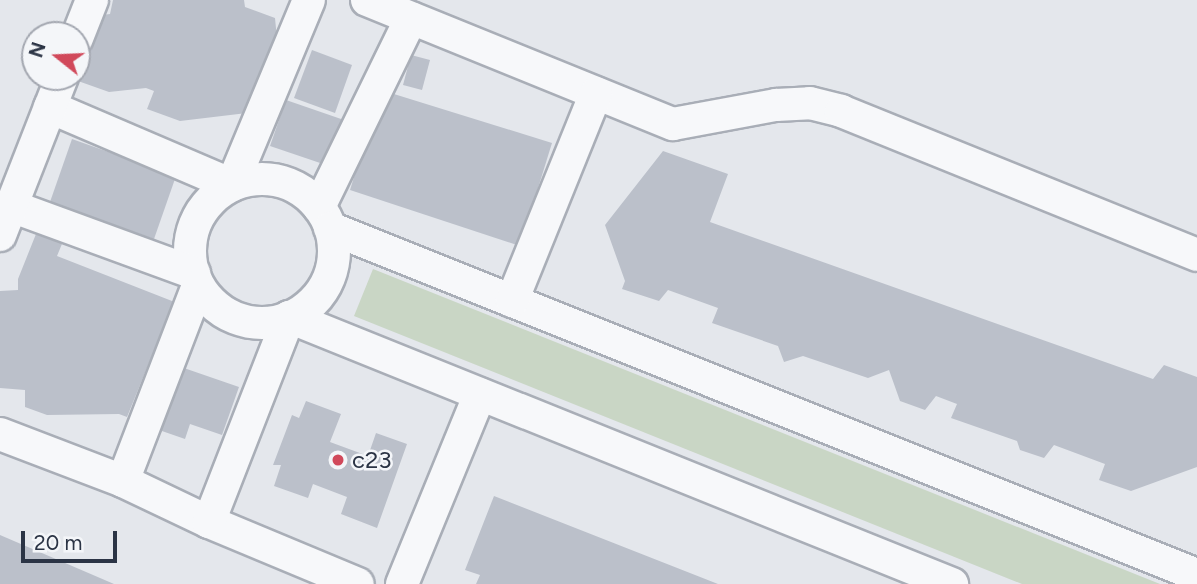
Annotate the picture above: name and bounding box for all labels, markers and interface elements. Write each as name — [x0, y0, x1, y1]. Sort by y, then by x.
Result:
north arrow — [21, 21, 91, 91]
text: N — [24, 39, 51, 61]
place label: c23 — [352, 446, 391, 474]
marker: c23 — [330, 452, 346, 468]
scale bar — [24, 518, 121, 562]
text: 20 m — [34, 530, 82, 555]

